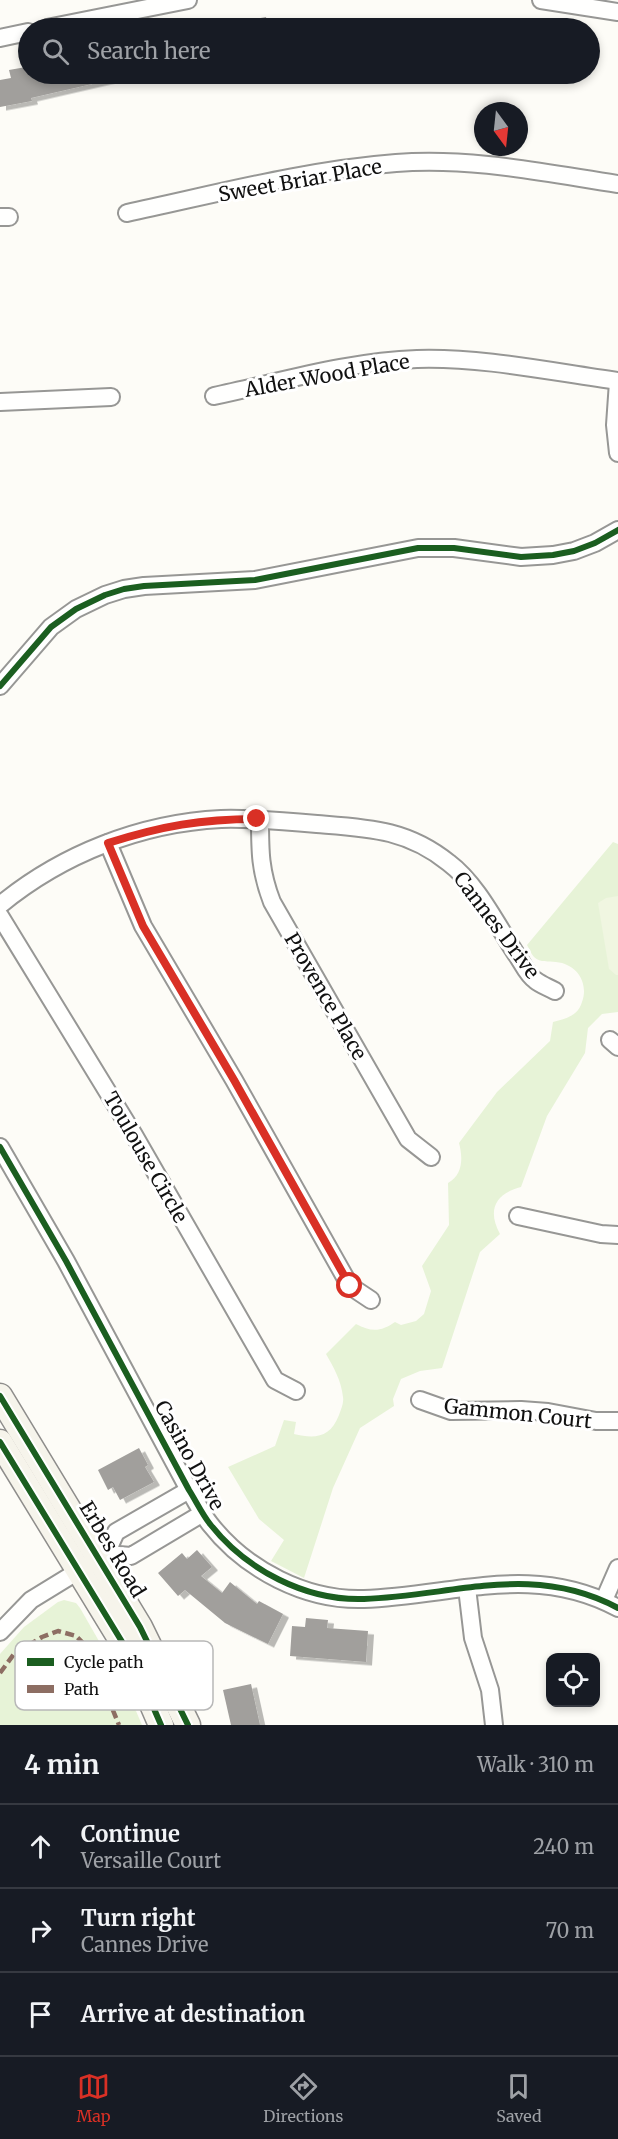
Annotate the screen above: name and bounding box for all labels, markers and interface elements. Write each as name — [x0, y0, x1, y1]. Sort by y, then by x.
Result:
search box — [18, 18, 600, 84]
icon: search — [39, 35, 72, 68]
text: Search here — [87, 37, 210, 65]
north arrow — [474, 102, 528, 156]
street label: Sweet Briar Place — [216, 153, 384, 207]
street label: Alder Wood Place — [242, 348, 411, 402]
route end — [243, 805, 269, 831]
street label: Cannes Drive — [449, 867, 545, 983]
street label: Provence Place — [279, 928, 373, 1064]
street label: Toulouse Circle — [98, 1087, 194, 1227]
route start — [336, 1272, 362, 1298]
street label: Gammon Court — [443, 1393, 593, 1433]
street label: Casino Drive — [150, 1396, 230, 1514]
street label: Erbes Road — [75, 1496, 151, 1602]
legend — [15, 1641, 213, 1710]
text: Cycle path — [64, 1652, 144, 1672]
map controls — [546, 1653, 600, 1707]
button: locate — [546, 1653, 600, 1707]
text: Path — [64, 1679, 100, 1699]
text: 4 min — [24, 1748, 99, 1781]
text: Walk · 310 m — [477, 1752, 594, 1777]
text: Continue — [81, 1820, 180, 1848]
icon: ahead — [24, 1830, 57, 1863]
text: 240 m — [533, 1834, 594, 1859]
text: Versaille Court — [81, 1848, 221, 1873]
text: Turn right — [81, 1904, 195, 1932]
icon: right — [24, 1914, 57, 1947]
text: 70 m — [546, 1918, 594, 1943]
text: Cannes Drive — [81, 1932, 209, 1957]
icon: arrive — [24, 1998, 57, 2031]
text: Arrive at destination — [81, 2000, 305, 2028]
tab: Map — [76, 2070, 111, 2126]
tab: Directions — [263, 2070, 343, 2126]
tab: Saved — [496, 2070, 542, 2126]

